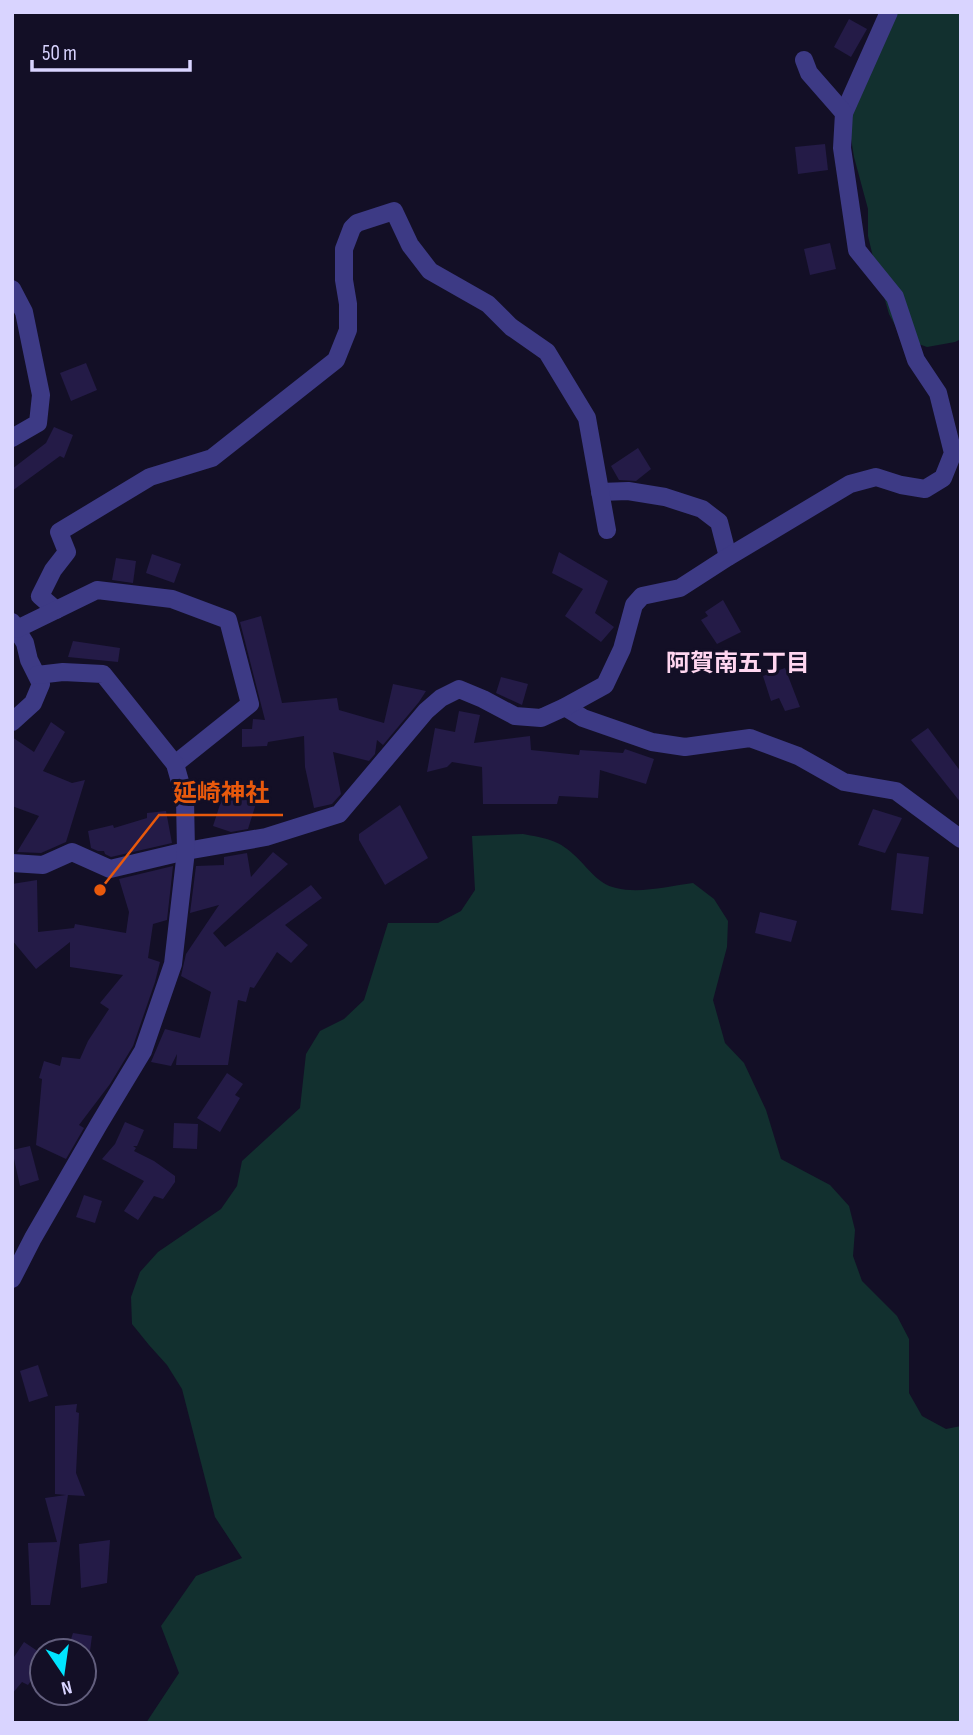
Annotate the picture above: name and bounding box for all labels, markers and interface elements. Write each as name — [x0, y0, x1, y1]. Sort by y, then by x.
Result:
scale bar — [32, 28, 189, 72]
text: 50 m — [42, 41, 77, 66]
district label: 阿賀南五丁目 — [666, 649, 810, 678]
callout: 延崎神社 — [159, 770, 283, 815]
text: 延崎神社 — [173, 779, 269, 808]
north arrow — [28, 1637, 98, 1707]
text: N — [59, 1675, 74, 1699]

